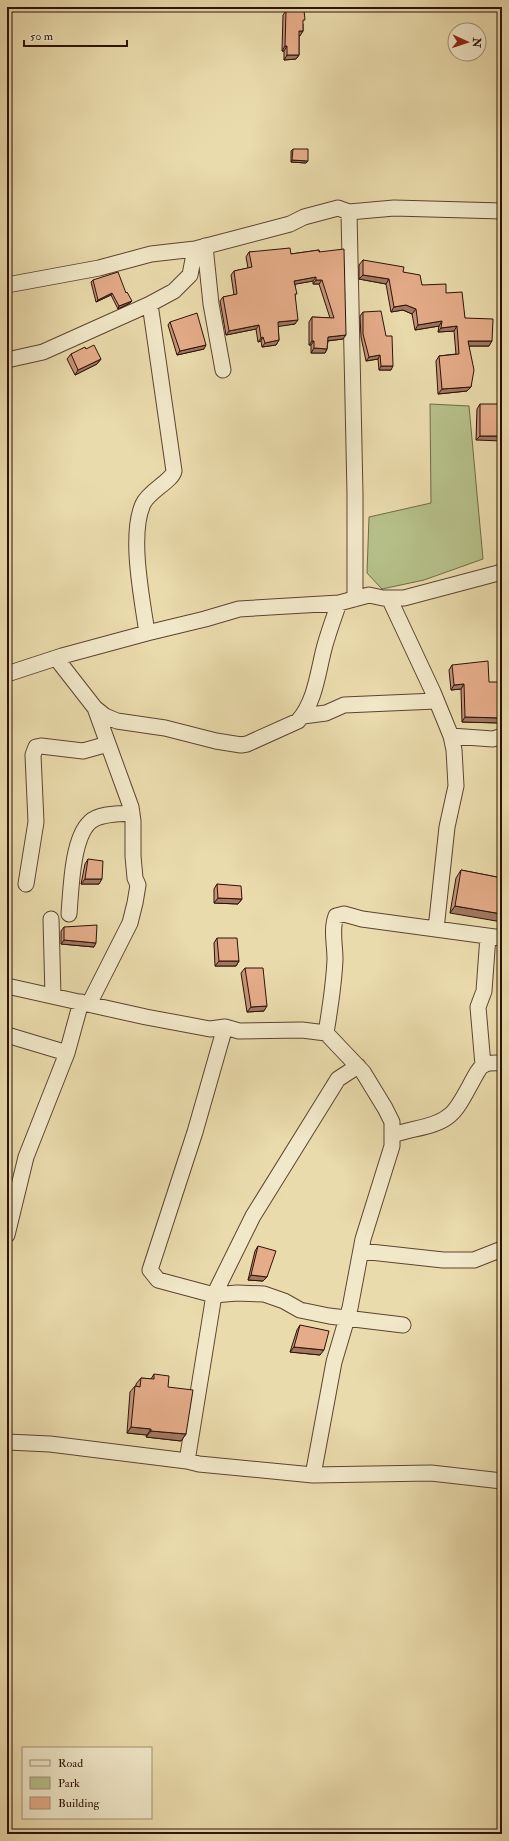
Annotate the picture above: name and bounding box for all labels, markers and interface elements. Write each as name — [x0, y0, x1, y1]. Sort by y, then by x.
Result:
scale bar — [24, 22, 127, 48]
north arrow — [447, 22, 487, 62]
text: 50 m — [30, 29, 54, 44]
text: N — [470, 36, 483, 49]
legend — [22, 1747, 152, 1819]
text: Road — [58, 1756, 83, 1771]
text: Park — [58, 1776, 80, 1791]
text: Building — [58, 1796, 101, 1811]

